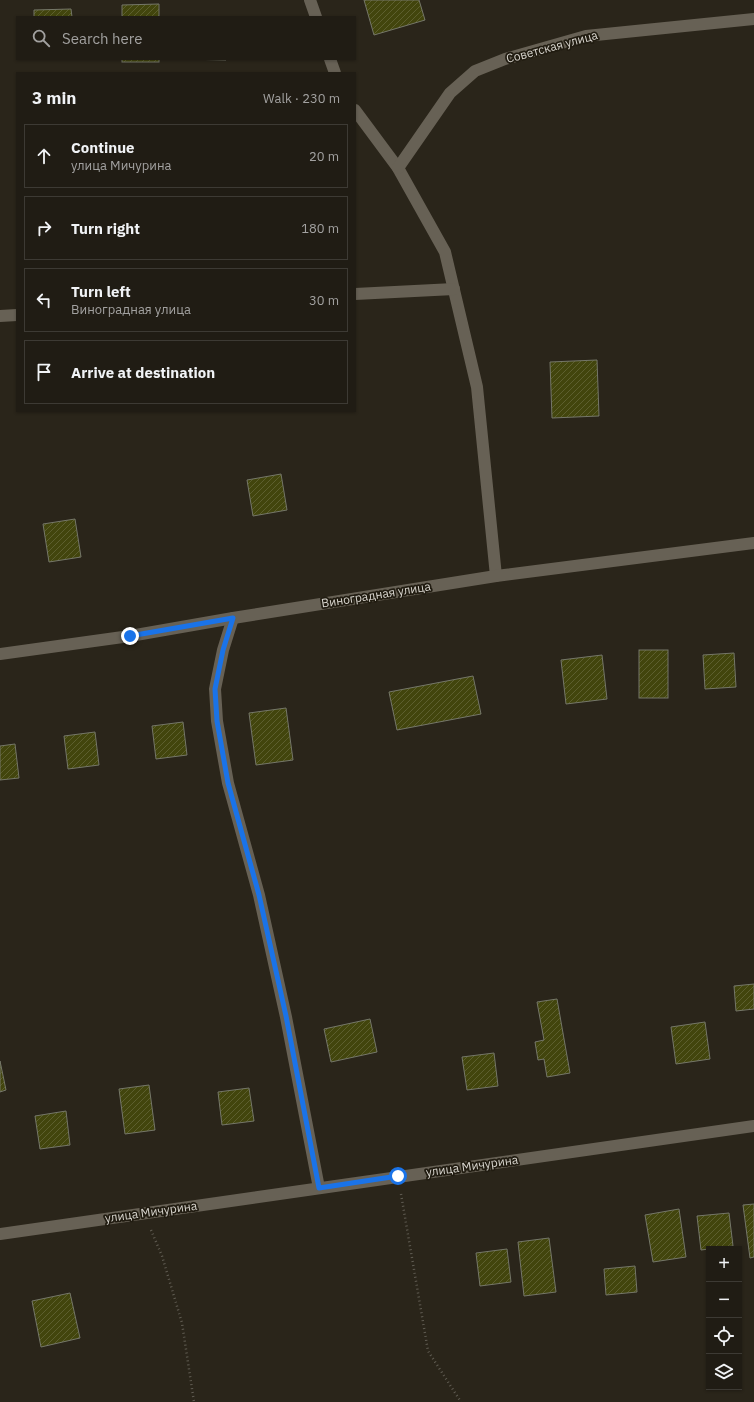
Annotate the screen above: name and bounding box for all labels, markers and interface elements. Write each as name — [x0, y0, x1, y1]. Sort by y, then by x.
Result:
search box — [16, 16, 356, 60]
icon: search — [30, 27, 52, 49]
street label: Советская улица — [504, 27, 600, 66]
text: Search here — [62, 29, 142, 48]
text: 3 min — [32, 87, 76, 109]
text: Walk · 230 m — [263, 90, 340, 107]
text: Continue — [71, 138, 135, 157]
icon: ahead — [33, 145, 55, 167]
text: 20 m — [309, 148, 339, 165]
text: улица Мичурина — [71, 157, 172, 174]
icon: right — [33, 217, 55, 239]
text: Turn right — [71, 219, 140, 238]
text: 180 m — [301, 220, 339, 237]
text: Turn left — [71, 282, 131, 301]
icon: left — [33, 289, 55, 311]
text: 30 m — [309, 292, 339, 309]
text: Виноградная улица — [71, 301, 191, 318]
icon: arrive — [33, 361, 55, 383]
text: Arrive at destination — [71, 363, 215, 382]
street label: Виноградная улица — [320, 578, 432, 611]
route end — [121, 627, 139, 645]
street label: улица Мичурина — [425, 1152, 520, 1179]
route start — [389, 1167, 407, 1185]
street label: улица Мичурина — [104, 1198, 199, 1225]
map controls — [706, 1246, 742, 1390]
button: + — [706, 1246, 742, 1282]
button: − — [706, 1282, 742, 1318]
button: locate — [706, 1318, 742, 1354]
button: layers — [706, 1354, 742, 1390]

